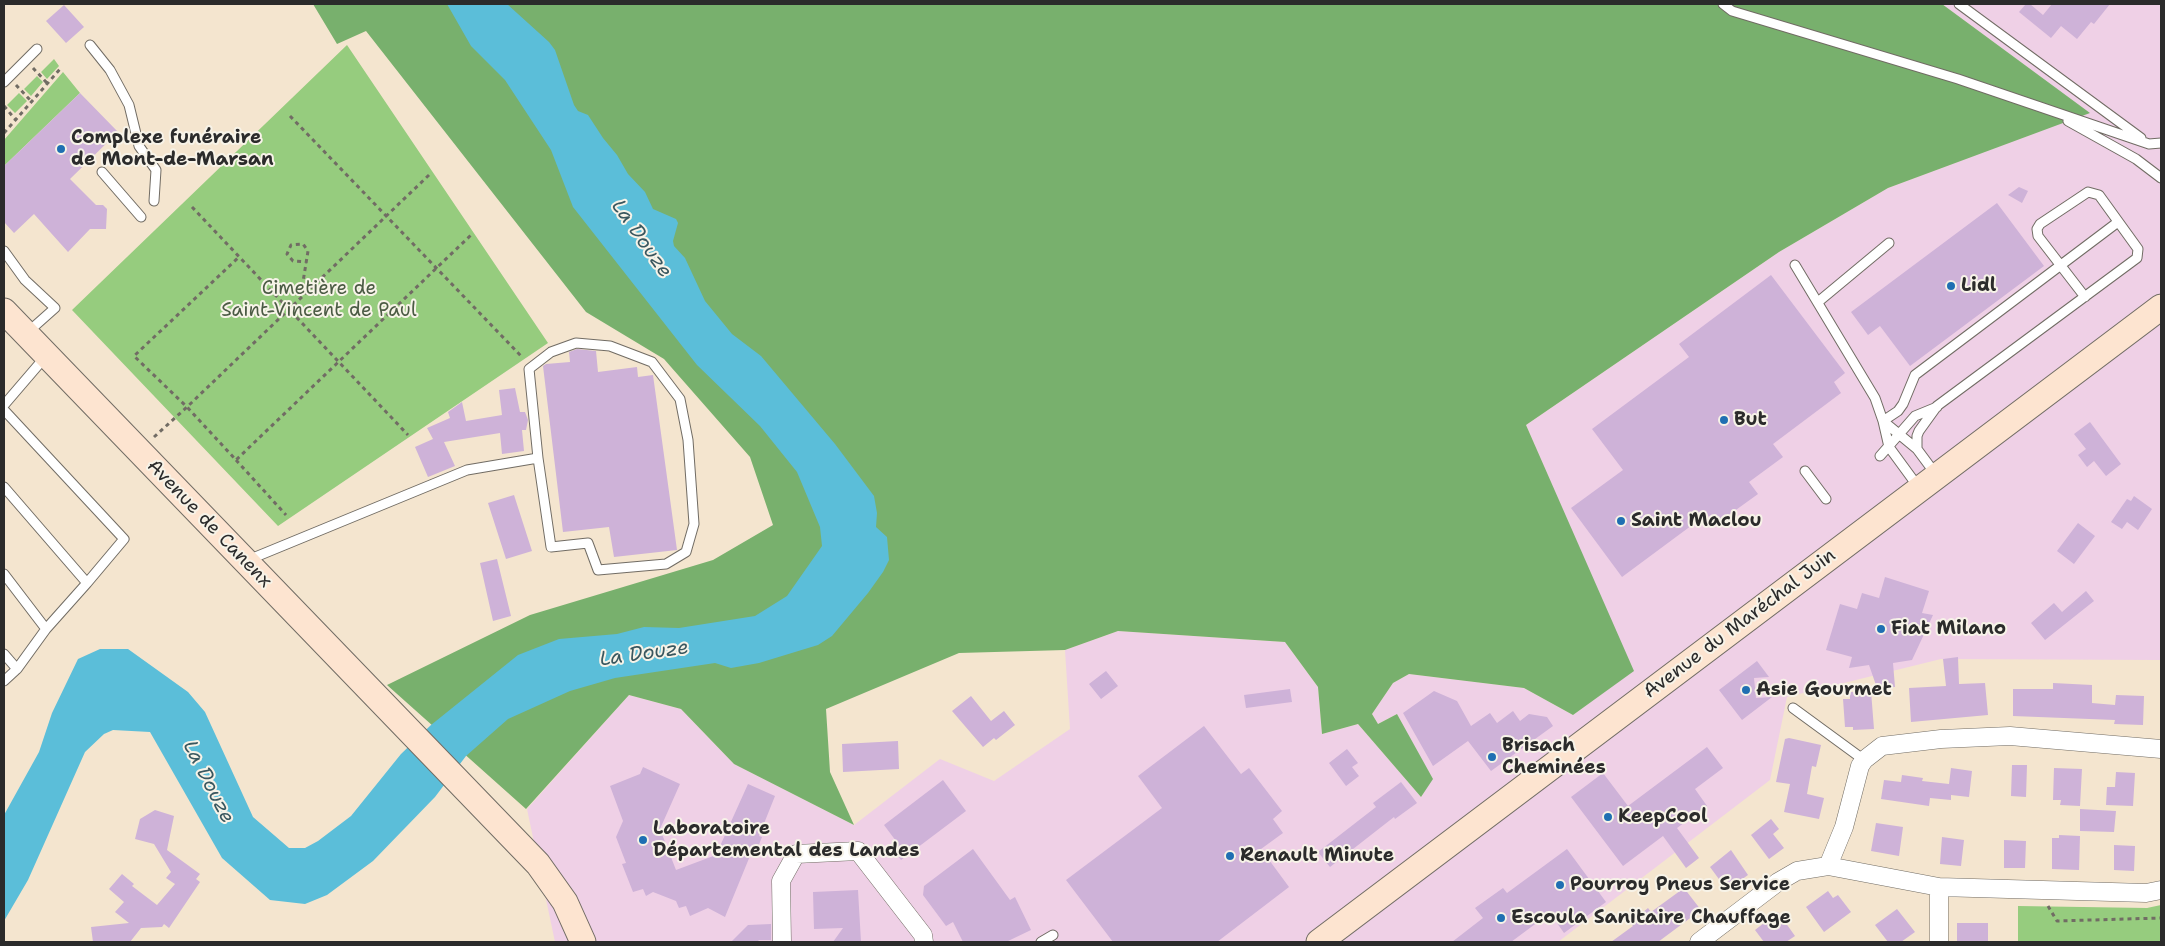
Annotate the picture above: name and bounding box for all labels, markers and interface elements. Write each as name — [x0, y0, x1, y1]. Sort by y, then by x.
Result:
place label: Complexe funéraire de Mont-de-Marsan — [71, 127, 274, 171]
marker: Complexe funéraire de Mont-de-Marsan — [55, 143, 67, 155]
water label: La Douze — [605, 195, 677, 283]
place label: Lidl — [1961, 275, 1996, 297]
park label: Cimetière de Saint-Vincent de Paul — [221, 278, 417, 322]
marker: Lidl — [1945, 280, 1957, 292]
place label: But — [1734, 409, 1767, 431]
marker: But — [1718, 414, 1730, 426]
street label: Avenue de Canenx — [142, 455, 276, 593]
place label: Saint Maclou — [1631, 510, 1762, 532]
marker: Saint Maclou — [1615, 515, 1627, 527]
street label: Avenue du Maréchal Juin — [1639, 544, 1841, 704]
place label: Fiat Milano — [1891, 618, 2006, 640]
marker: Fiat Milano — [1875, 623, 1887, 635]
water label: La Douze — [598, 636, 690, 672]
place label: Asie Gourmet — [1756, 679, 1892, 701]
marker: Asie Gourmet — [1740, 684, 1752, 696]
place label: Brisach Cheminées — [1502, 735, 1606, 779]
water label: La Douze — [177, 737, 239, 827]
marker: Brisach Cheminées — [1486, 751, 1498, 763]
place label: KeepCool — [1618, 806, 1707, 828]
marker: KeepCool — [1602, 811, 1614, 823]
place label: Laboratoire Départemental des Landes — [653, 818, 919, 862]
marker: Laboratoire Départemental des Landes — [637, 834, 649, 846]
place label: Renault Minute — [1240, 845, 1394, 867]
marker: Renault Minute — [1224, 850, 1236, 862]
place label: Pourroy Pneus Service — [1570, 874, 1790, 896]
marker: Pourroy Pneus Service — [1554, 879, 1566, 891]
place label: Escoula Sanitaire Chauffage — [1511, 907, 1791, 929]
marker: Escoula Sanitaire Chauffage — [1495, 912, 1507, 924]

